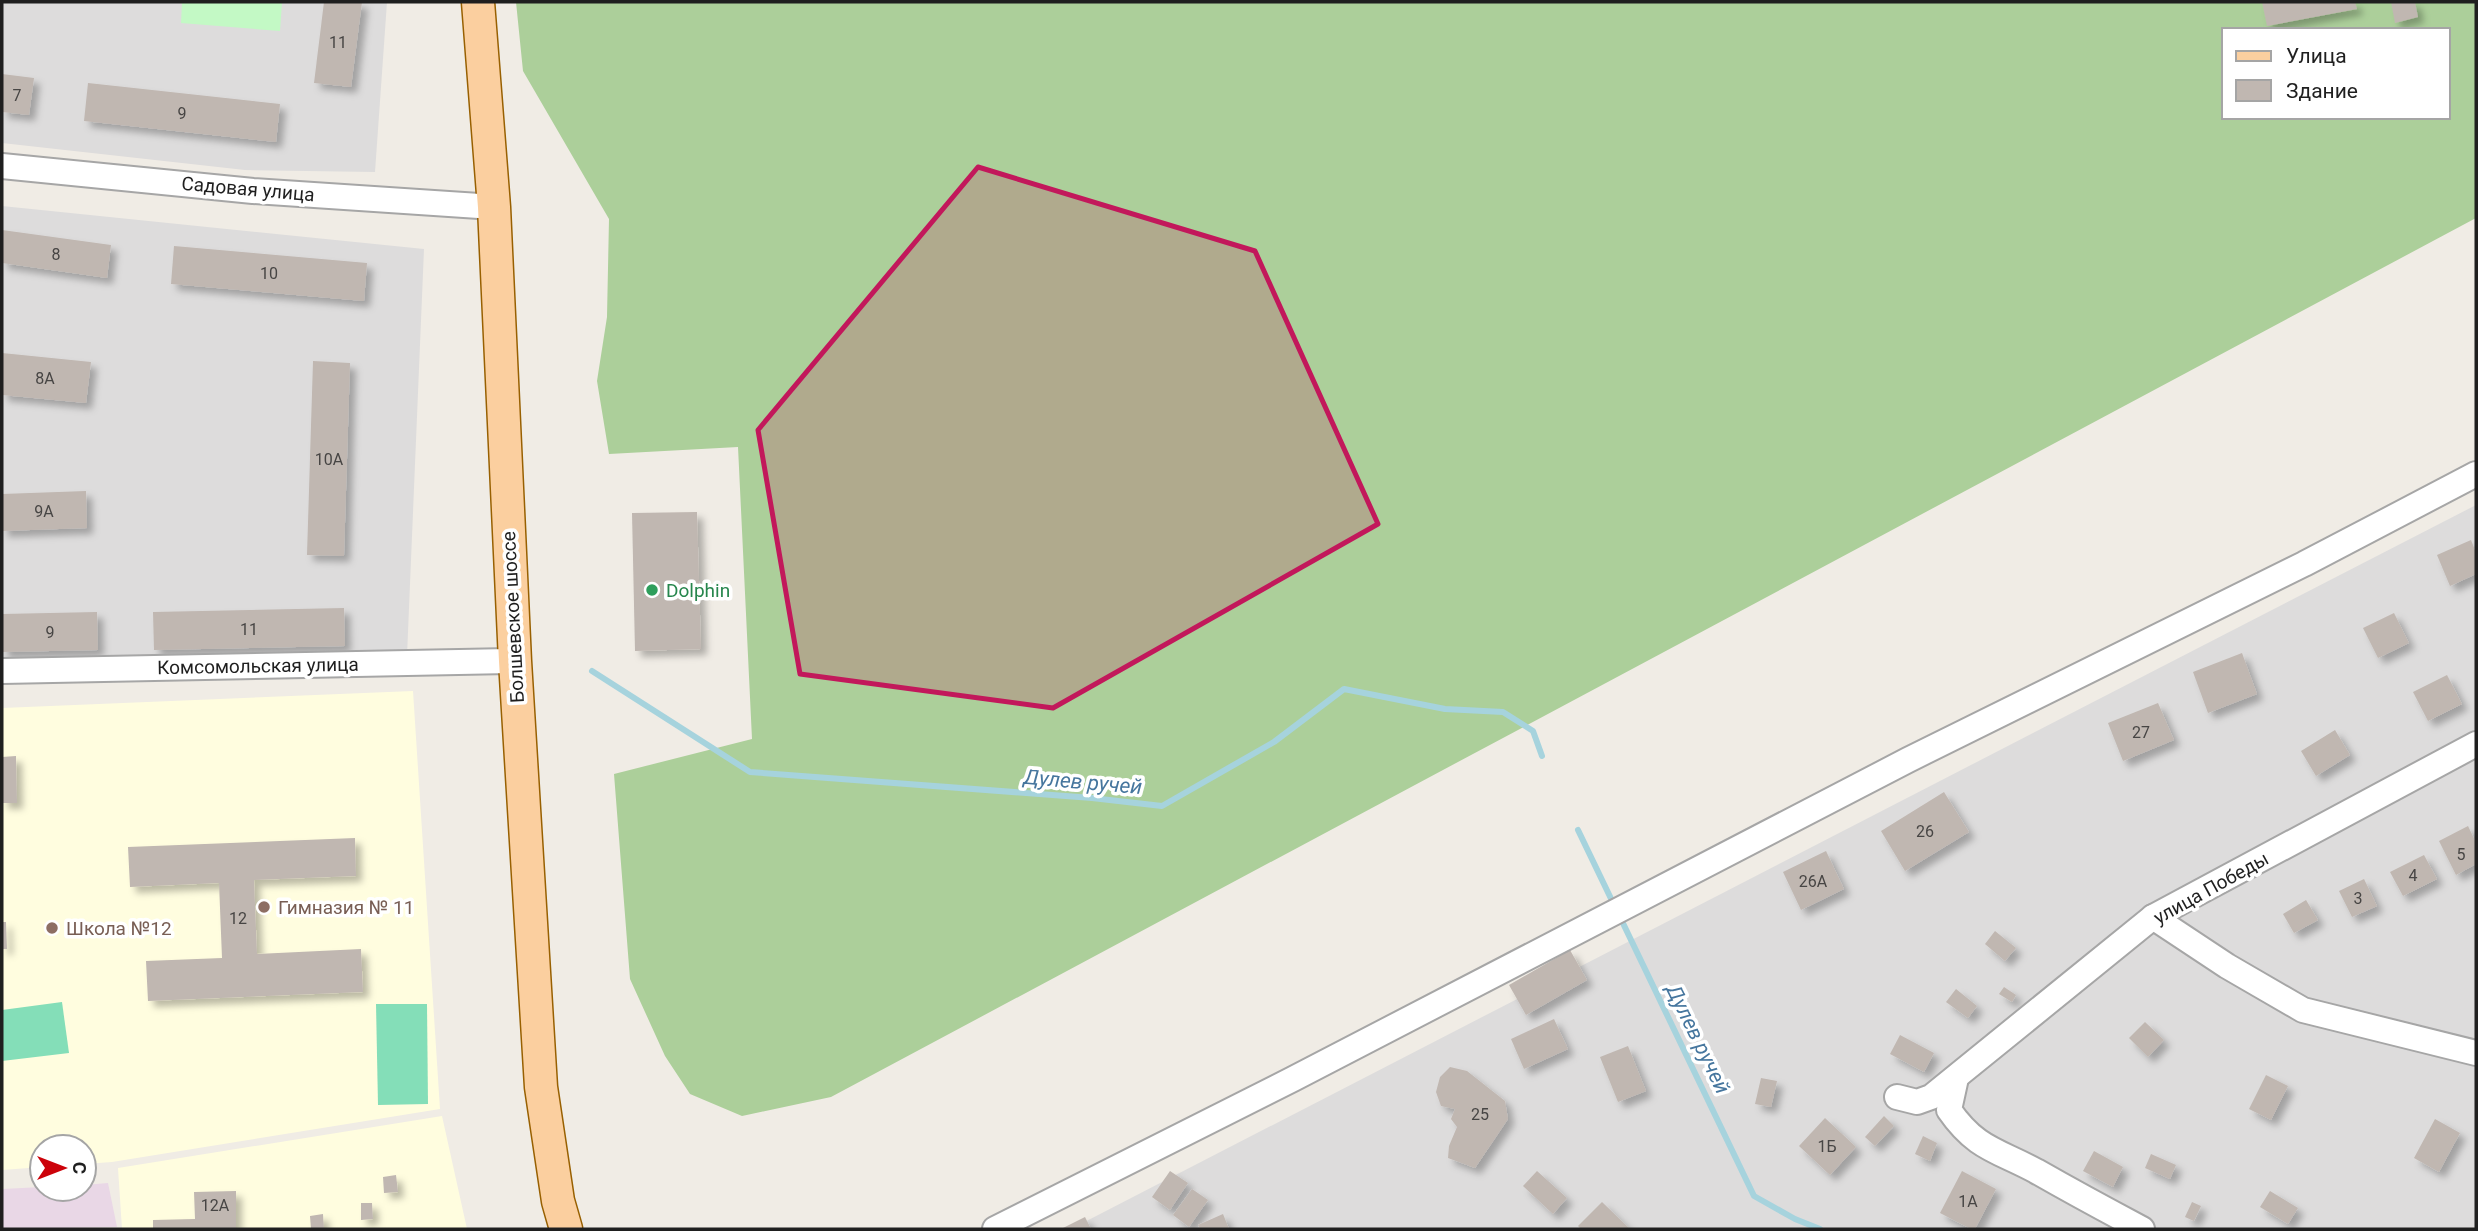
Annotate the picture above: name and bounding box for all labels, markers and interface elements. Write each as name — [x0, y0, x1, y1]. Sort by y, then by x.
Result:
legend — [2222, 28, 2450, 119]
house number: 11 — [329, 33, 347, 52]
text: Улица — [2286, 44, 2347, 68]
text: Здание — [2286, 79, 2358, 103]
house number: 7 — [13, 86, 22, 105]
house number: 9 — [178, 104, 187, 123]
street label: Садовая улица — [180, 172, 316, 206]
house number: 8 — [52, 245, 61, 264]
house number: 10 — [260, 264, 278, 283]
house number: 8А — [35, 369, 55, 388]
house number: 10А — [315, 450, 344, 469]
house number: 9А — [34, 502, 54, 521]
street label: Болшевское шоссе — [497, 531, 529, 703]
place label: Dolphin — [666, 579, 730, 602]
marker: Dolphin — [644, 582, 660, 598]
house number: 11 — [240, 620, 258, 639]
house number: 9 — [46, 623, 55, 642]
street label: Комсомольская улица — [157, 653, 359, 679]
house number: 27 — [2132, 723, 2150, 742]
water label: Дулев ручей — [1021, 765, 1143, 799]
house number: 26 — [1916, 822, 1934, 841]
house number: 5 — [2457, 845, 2466, 864]
street label: улица Победы — [2149, 847, 2273, 929]
house number: 4 — [2409, 866, 2418, 885]
house number: 26А — [1799, 872, 1828, 891]
house number: 3 — [2354, 889, 2363, 908]
place label: Гимназия № 11 — [278, 896, 414, 919]
marker: Гимназия № 11 — [256, 899, 272, 915]
house number: 12 — [229, 909, 247, 928]
place label: Школа №12 — [66, 917, 172, 940]
marker: Школа №12 — [44, 920, 60, 936]
water label: Дулев ручей — [1660, 979, 1735, 1098]
house number: 25 — [1471, 1105, 1489, 1124]
north arrow — [28, 1133, 98, 1203]
house number: 1Б — [1817, 1137, 1837, 1156]
text: С — [68, 1162, 91, 1174]
house number: 1А — [1958, 1192, 1978, 1211]
house number: 12А — [201, 1196, 230, 1215]

